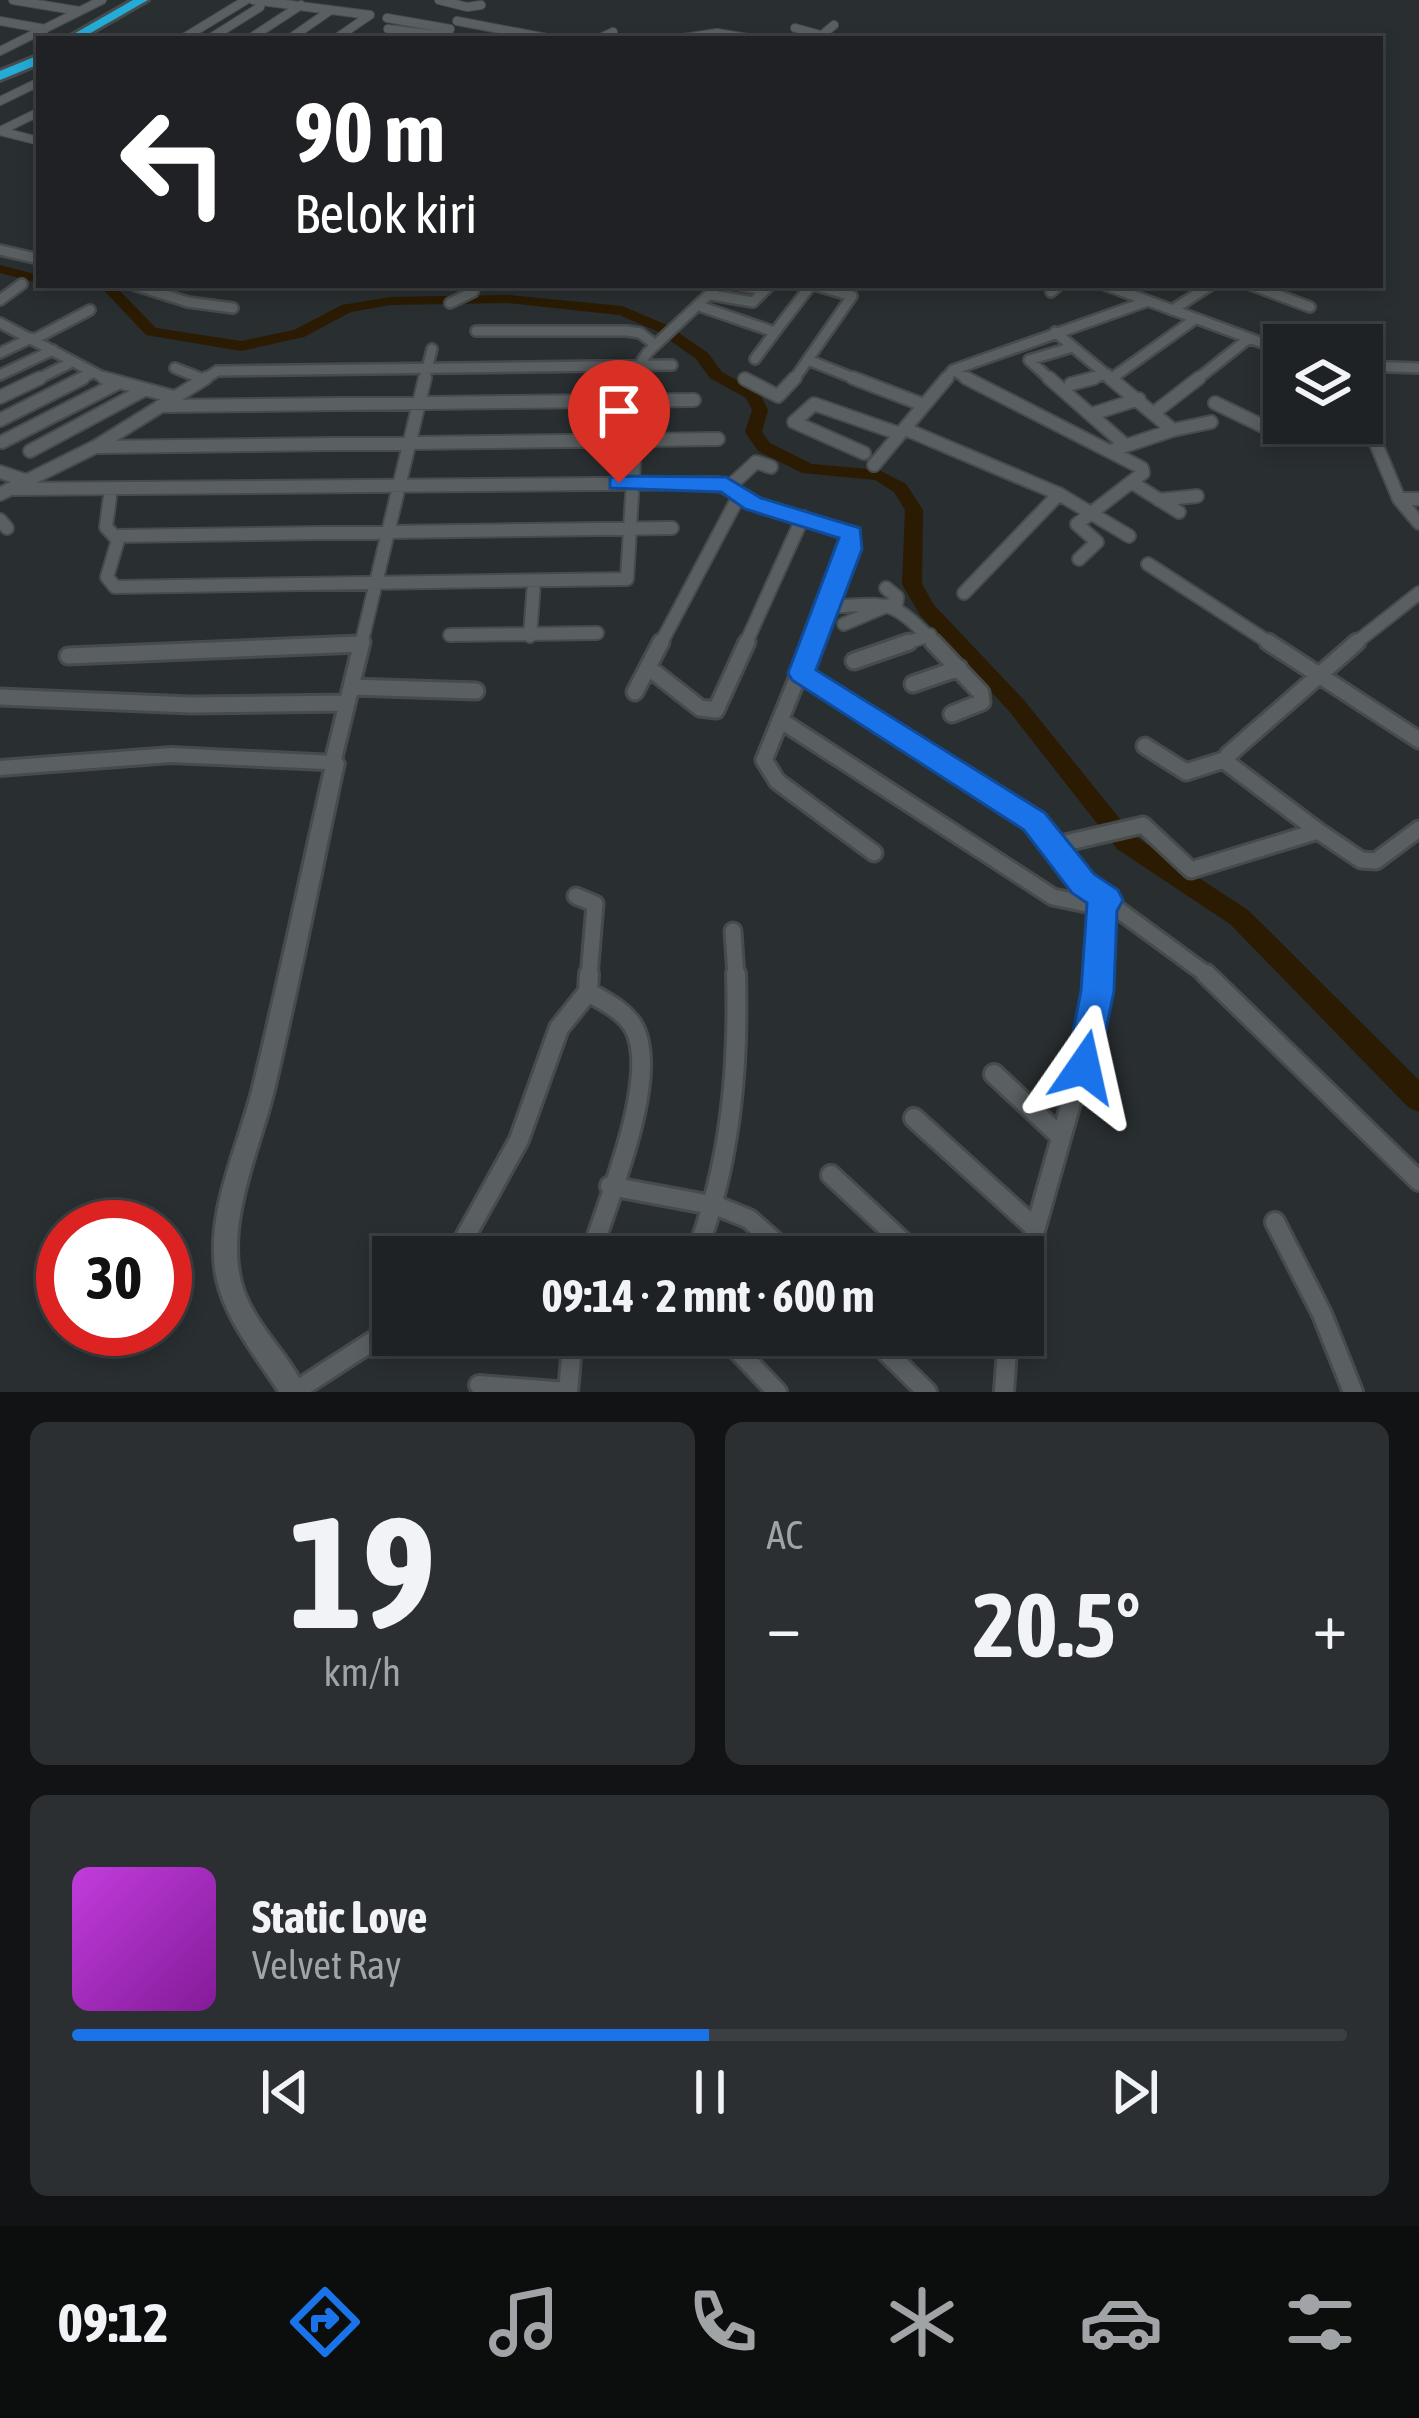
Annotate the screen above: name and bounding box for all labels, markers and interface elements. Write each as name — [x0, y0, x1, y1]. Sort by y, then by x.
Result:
icon: left — [96, 84, 252, 240]
text: 90 m — [294, 84, 445, 180]
text: Belok kiri — [294, 183, 477, 244]
map controls — [1263, 324, 1383, 444]
button: layers — [1263, 324, 1383, 444]
pin — [568, 360, 670, 483]
icon: arrive — [586, 378, 652, 444]
position arrow — [1021, 1004, 1147, 1130]
speed limit sign: 30 — [36, 1200, 192, 1356]
text: 09:14 · 2 mnt · 600 m — [541, 1270, 875, 1322]
text: 19 — [289, 1482, 436, 1661]
text: AC — [767, 1513, 803, 1557]
text: 20.5° — [973, 1573, 1141, 1676]
text: − — [767, 1587, 801, 1663]
text: + — [1313, 1587, 1347, 1663]
text: km/h — [324, 1650, 401, 1694]
text: Static Love — [252, 1891, 428, 1943]
text: Velvet Ray — [252, 1943, 401, 1987]
icon: previous — [252, 2059, 318, 2125]
icon: pause — [677, 2059, 743, 2125]
icon: next — [1102, 2059, 1168, 2125]
icon: directions — [283, 2280, 367, 2364]
icon: music — [482, 2280, 566, 2364]
icon: phone — [681, 2280, 765, 2364]
icon: climate — [880, 2280, 964, 2364]
icon: car — [1079, 2280, 1163, 2364]
icon: filters — [1278, 2280, 1362, 2364]
text: 09:12 — [57, 2292, 169, 2353]

